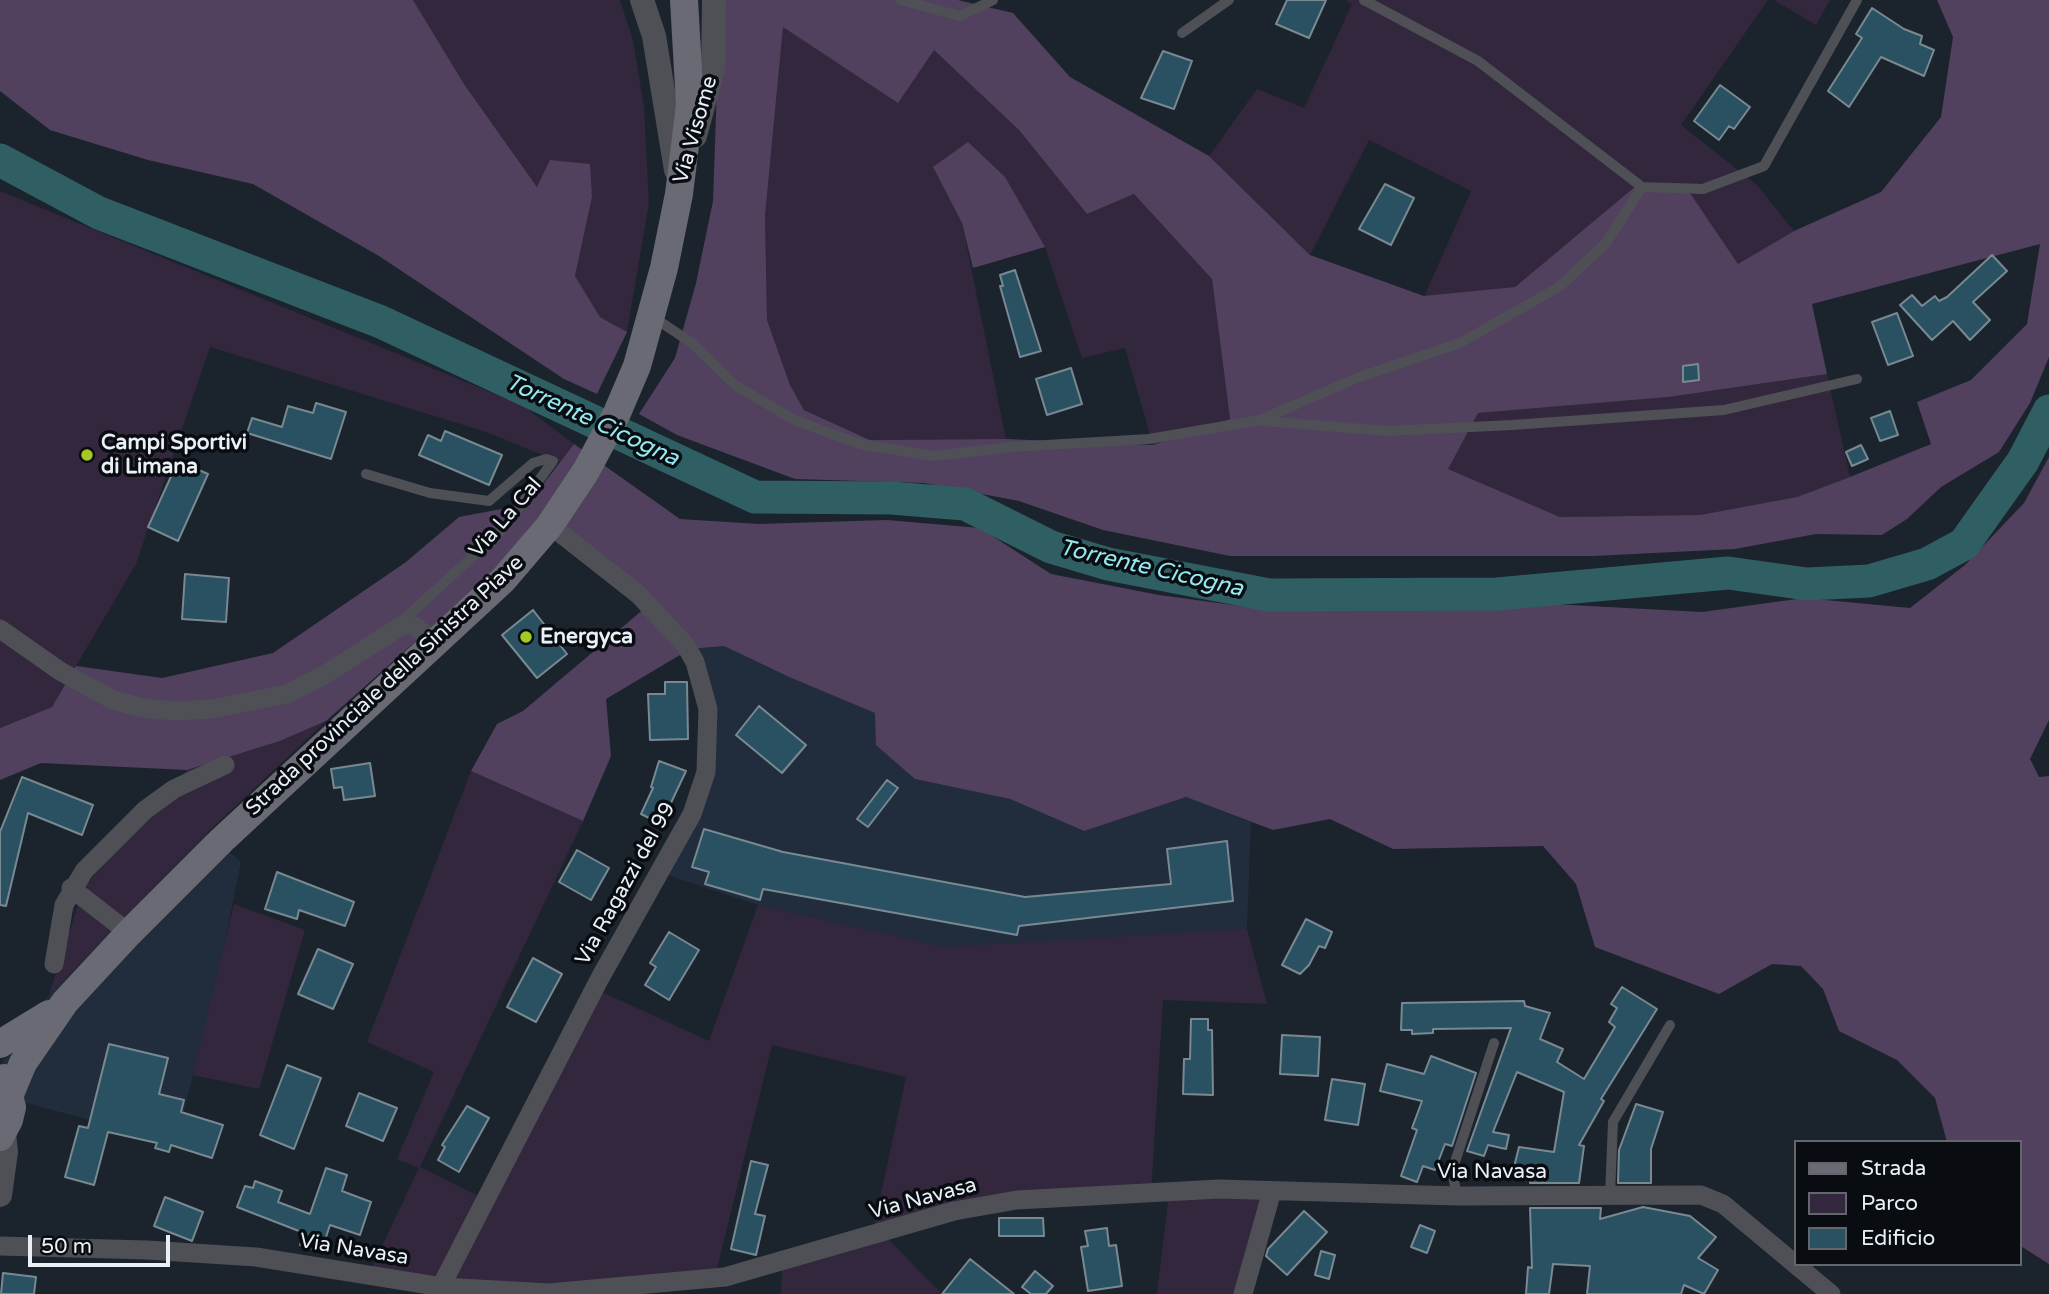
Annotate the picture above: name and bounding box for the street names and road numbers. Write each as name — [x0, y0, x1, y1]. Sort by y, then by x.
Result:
street label: Via Visome — [669, 73, 723, 187]
street label: Via La Cal — [464, 473, 548, 563]
street label: Strada provinciale della Sinistra Piave — [241, 551, 529, 821]
street label: Via Ragazzi del 99 — [571, 798, 681, 970]
street label: Via Navasa — [1437, 1159, 1547, 1185]
street label: Via Navasa — [867, 1173, 979, 1225]
street label: Via Navasa — [298, 1229, 410, 1271]

